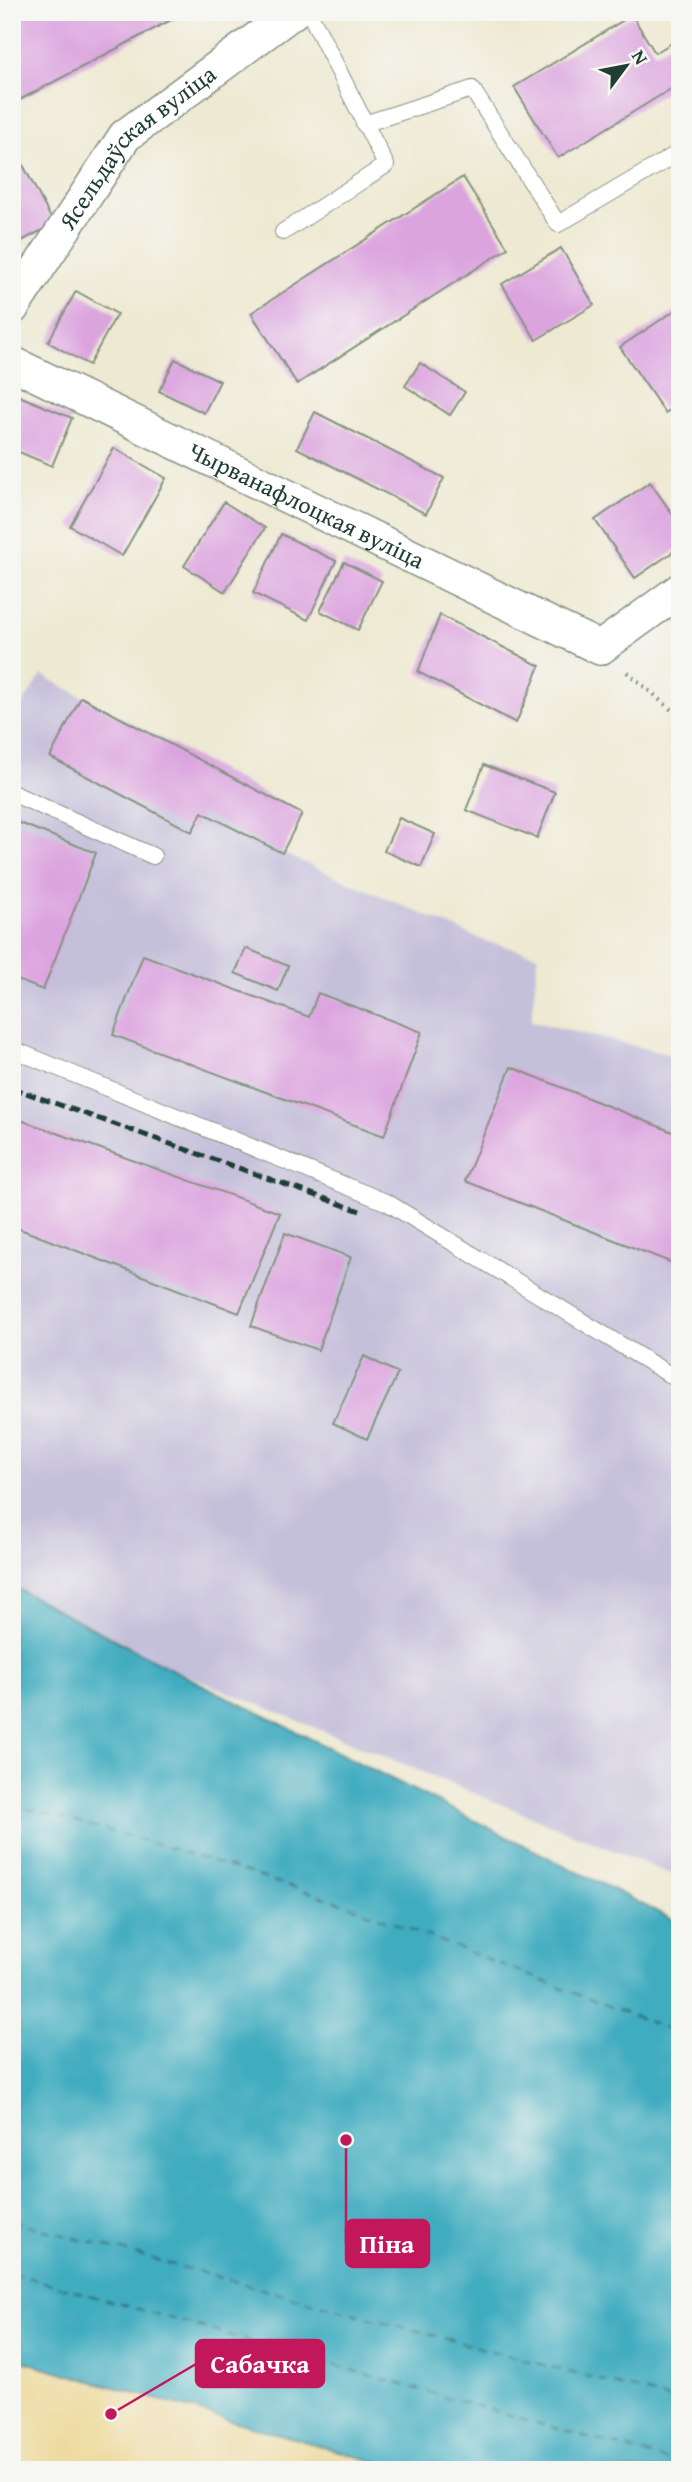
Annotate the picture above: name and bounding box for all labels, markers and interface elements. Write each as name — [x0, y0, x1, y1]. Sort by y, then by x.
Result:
north arrow — [590, 32, 660, 102]
text: N — [625, 44, 656, 70]
street label: Ясельдаўская вуліца — [50, 56, 224, 237]
street label: Чырванафлоцкая вуліца — [182, 433, 431, 578]
callout: Піна — [346, 2220, 429, 2267]
text: Піна — [360, 2224, 415, 2263]
callout: Сабачка — [196, 2340, 324, 2387]
text: Сабачка — [210, 2344, 310, 2383]

